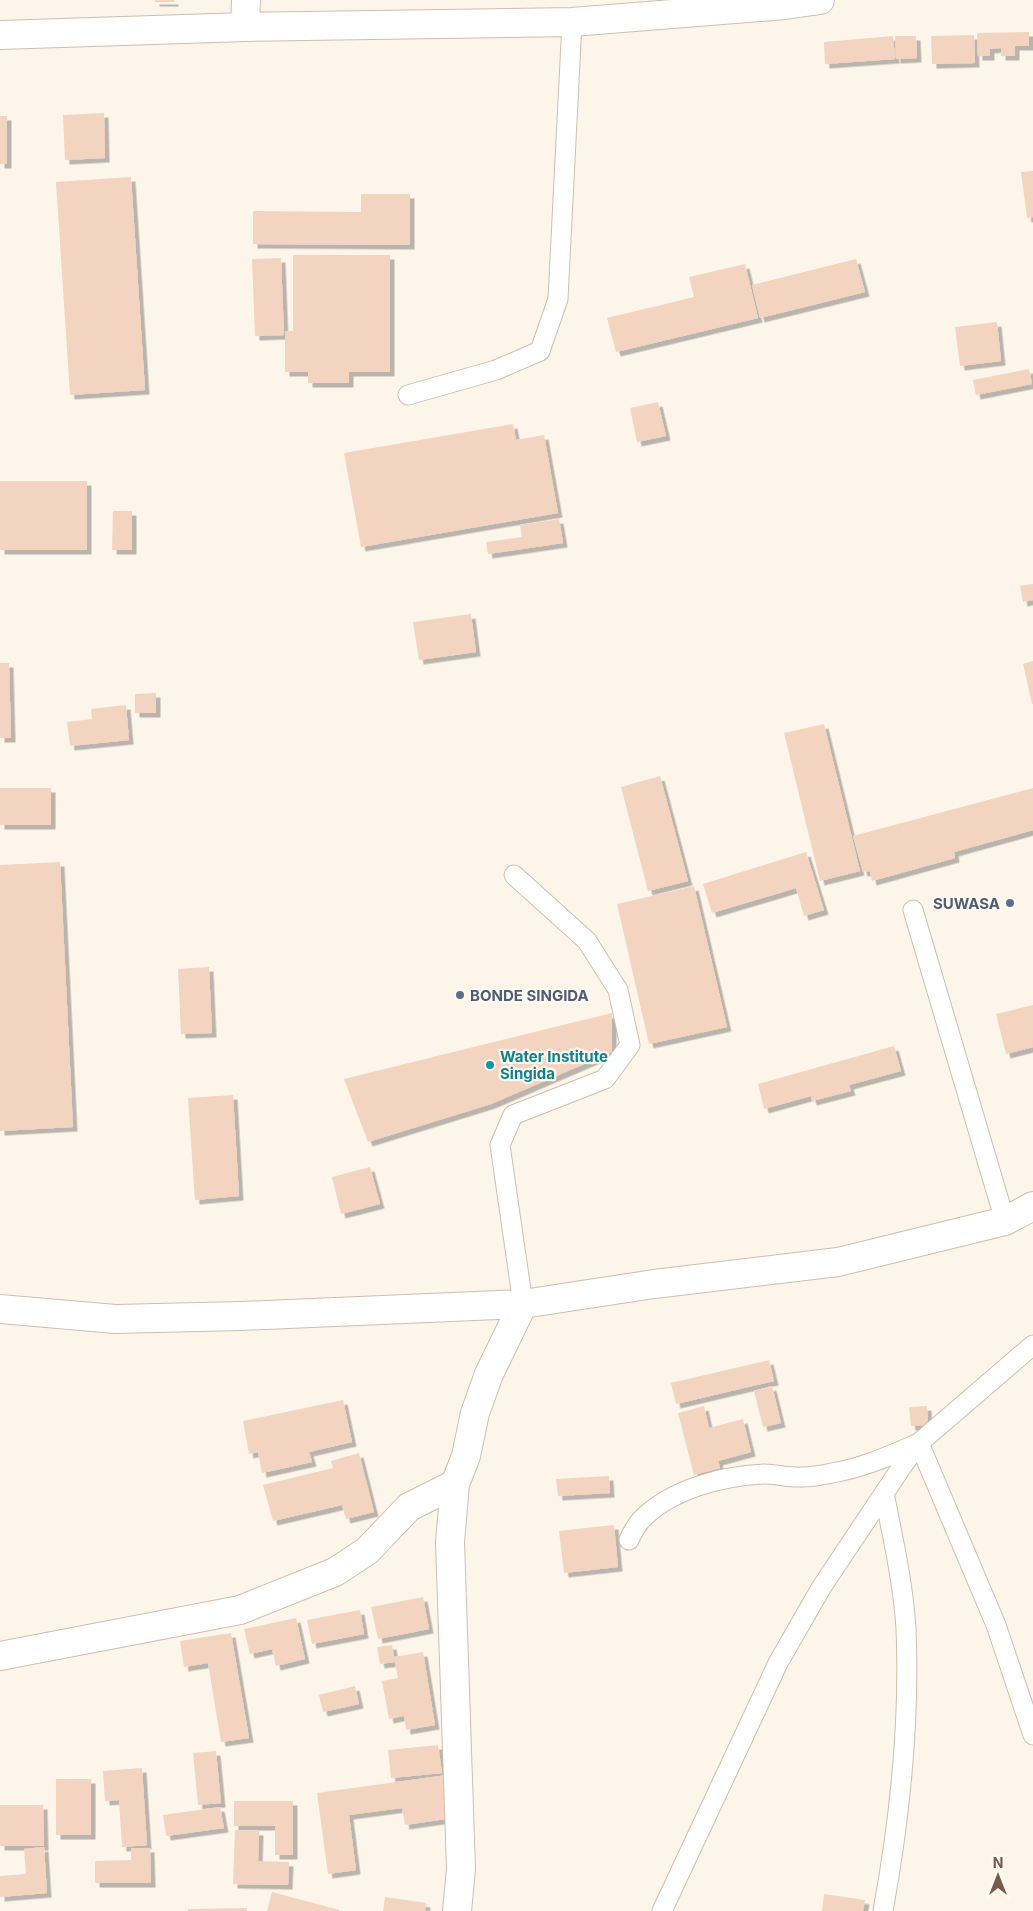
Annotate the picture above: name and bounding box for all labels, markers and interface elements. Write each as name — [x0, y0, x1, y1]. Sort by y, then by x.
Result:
place label: SUWASA — [933, 894, 1000, 913]
marker: SUWASA — [1004, 897, 1016, 909]
place label: BONDE SINGIDA — [470, 986, 589, 1005]
marker: BONDE SINGIDA — [454, 989, 466, 1001]
place label: Water Institute Singida — [500, 1047, 608, 1083]
marker: Water Institute Singida — [484, 1059, 496, 1071]
north arrow — [973, 1851, 1023, 1901]
text: N — [993, 1854, 1003, 1871]

